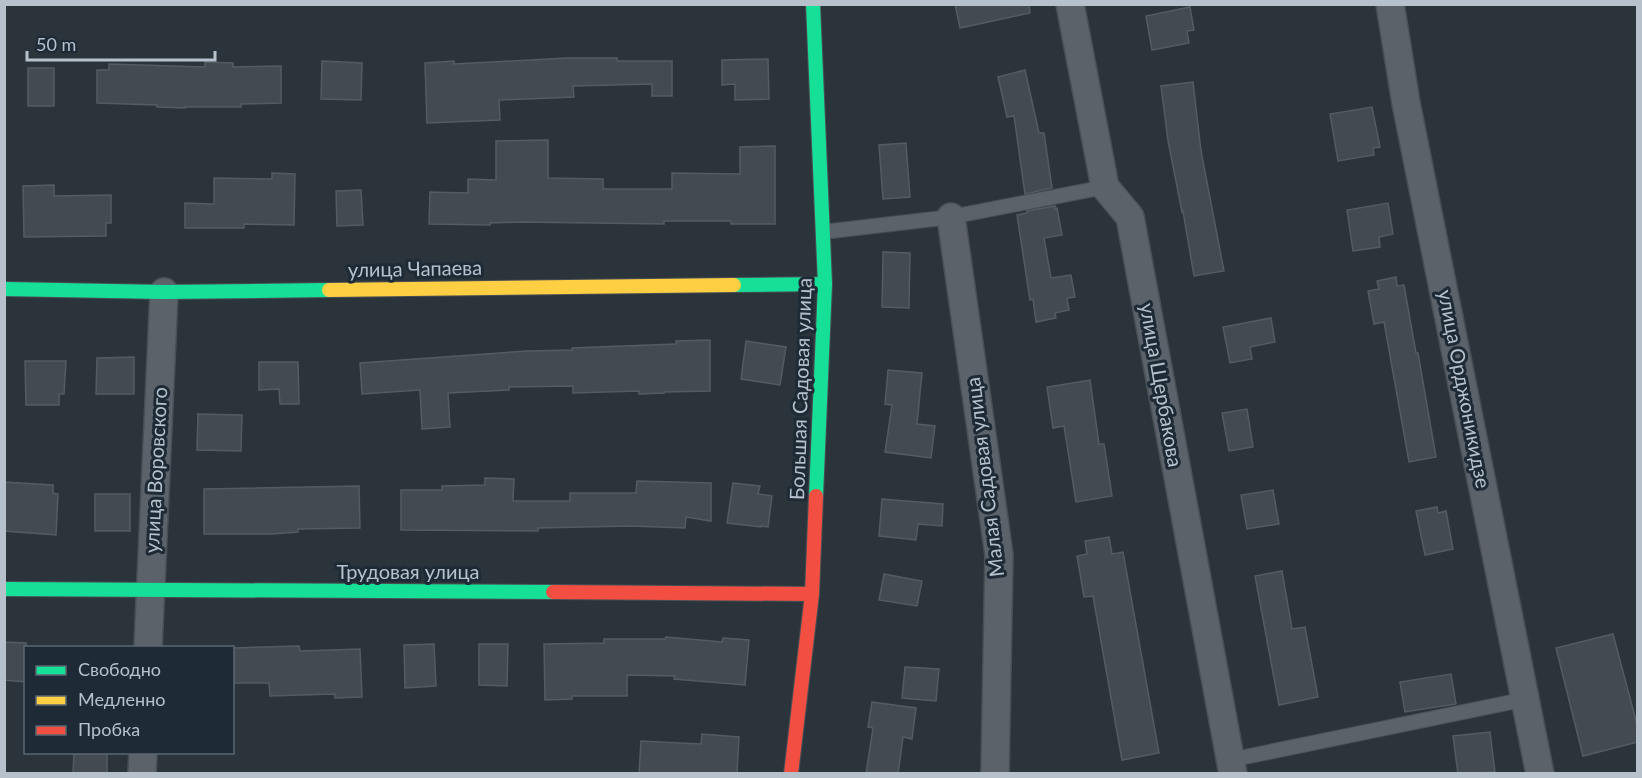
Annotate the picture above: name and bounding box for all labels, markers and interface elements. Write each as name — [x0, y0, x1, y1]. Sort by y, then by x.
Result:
scale bar — [27, 24, 214, 62]
text: 50 m — [36, 33, 76, 55]
street label: улица Чапаева — [348, 255, 482, 281]
street label: Большая Садовая улица — [784, 277, 816, 500]
street label: улица Орджоникидзе — [1434, 287, 1496, 490]
street label: улица Щербакова — [1136, 301, 1188, 469]
street label: Малая Садовая улица — [960, 376, 1008, 578]
street label: улица Воровского — [139, 386, 171, 554]
street label: Трудовая улица — [337, 559, 479, 583]
legend — [24, 646, 234, 754]
text: Свободно — [78, 658, 161, 680]
text: Медленно — [78, 688, 166, 710]
text: Пробка — [78, 718, 140, 740]

